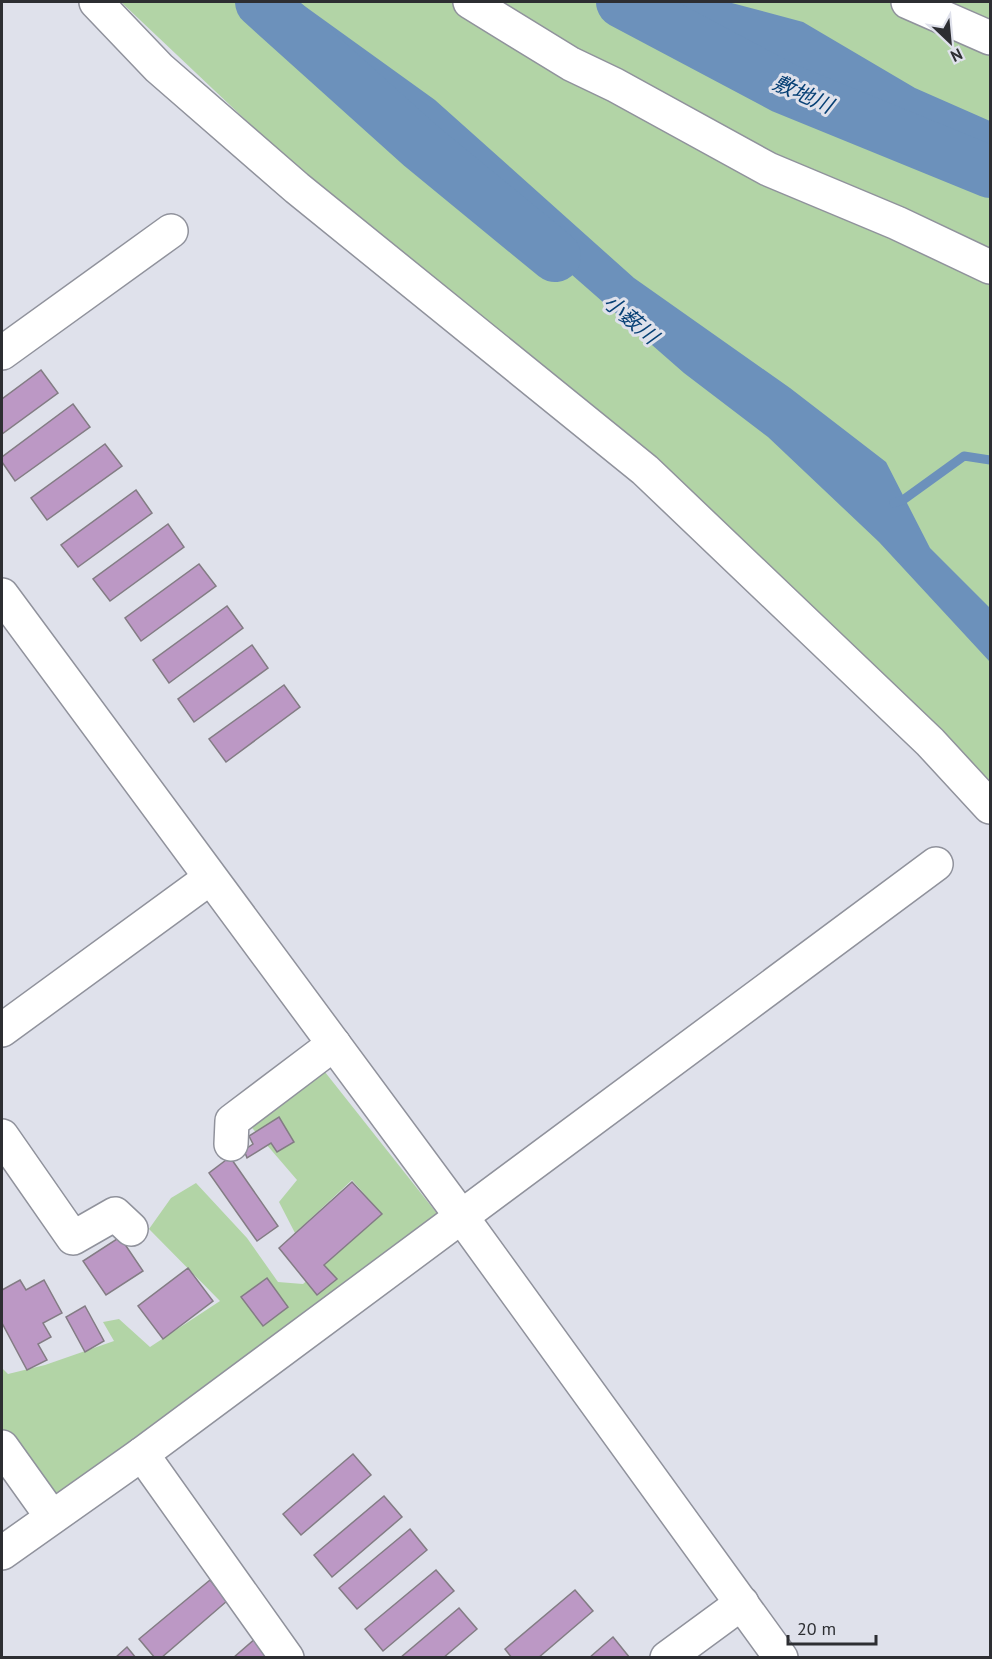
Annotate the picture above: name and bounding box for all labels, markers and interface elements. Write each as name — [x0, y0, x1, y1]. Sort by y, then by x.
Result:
north arrow — [920, 12, 980, 72]
text: N — [947, 44, 966, 67]
water label: 敷地川 — [769, 69, 839, 120]
water label: 小薮川 — [598, 288, 665, 351]
scale bar — [788, 1608, 876, 1646]
text: 20 m — [797, 1617, 836, 1640]

